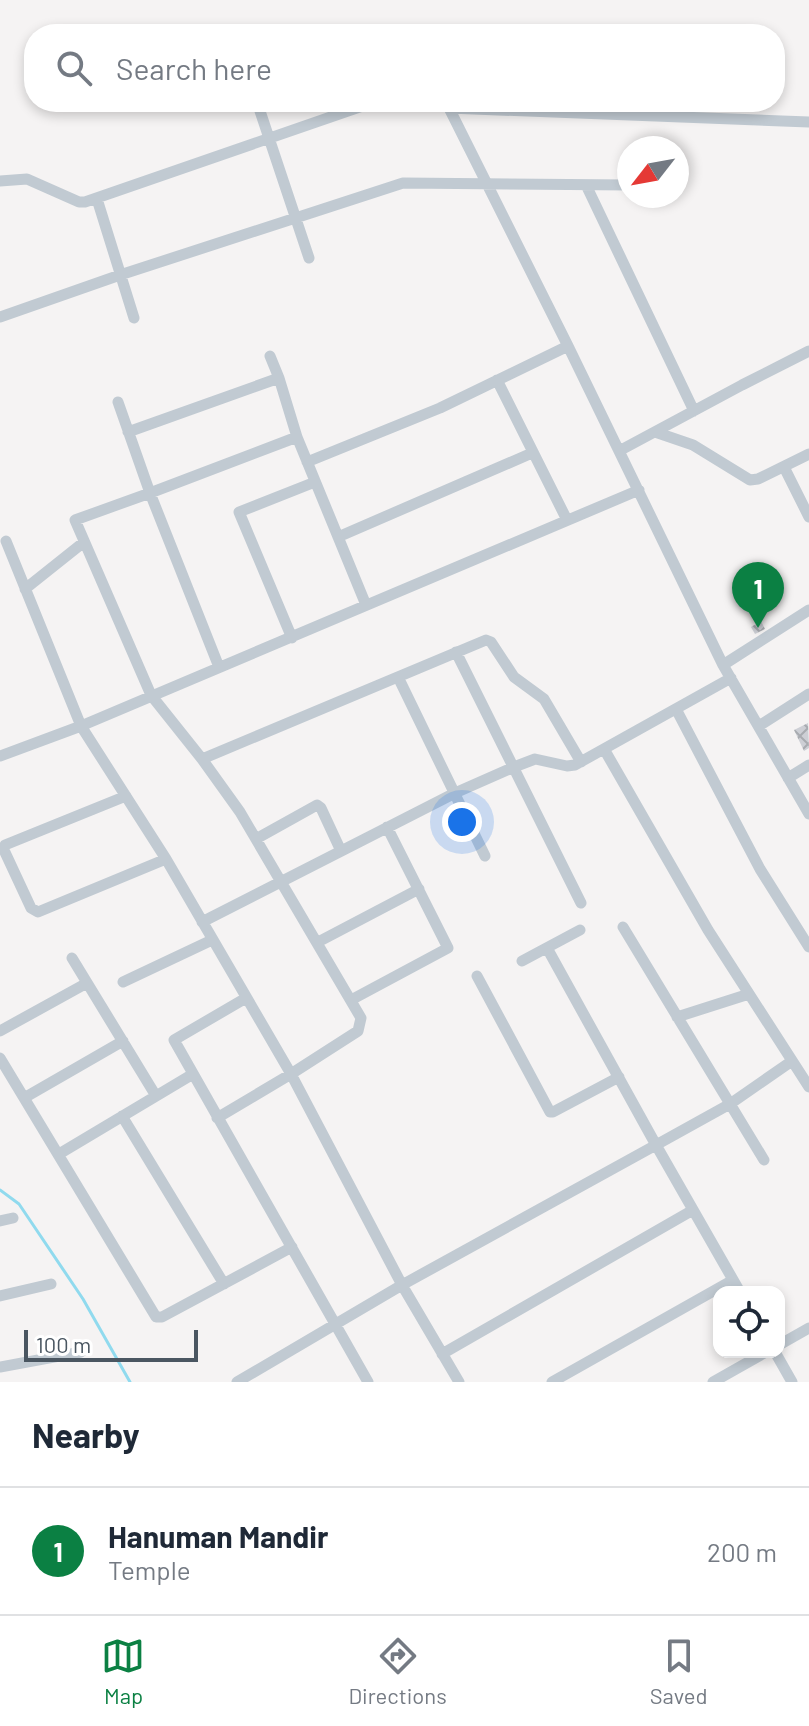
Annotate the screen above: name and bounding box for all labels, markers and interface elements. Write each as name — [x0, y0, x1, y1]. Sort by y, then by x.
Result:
search box — [24, 24, 785, 112]
icon: search — [52, 46, 96, 90]
text: Search here — [116, 50, 272, 86]
north arrow — [617, 136, 689, 208]
pin: 1 — [732, 562, 784, 628]
your location — [442, 802, 482, 842]
map controls — [713, 1286, 785, 1358]
button: locate — [713, 1286, 785, 1358]
scale bar — [24, 1326, 198, 1362]
text: 100 m — [36, 1331, 91, 1357]
text: Nearby — [32, 1414, 140, 1455]
text: Hanuman Mandir — [108, 1518, 328, 1554]
text: 1 — [53, 1536, 63, 1567]
text: 200 m — [707, 1536, 777, 1567]
text: Temple — [108, 1554, 191, 1585]
tab: Map — [101, 1634, 145, 1708]
tab: Directions — [348, 1634, 447, 1708]
tab: Saved — [650, 1634, 707, 1708]

